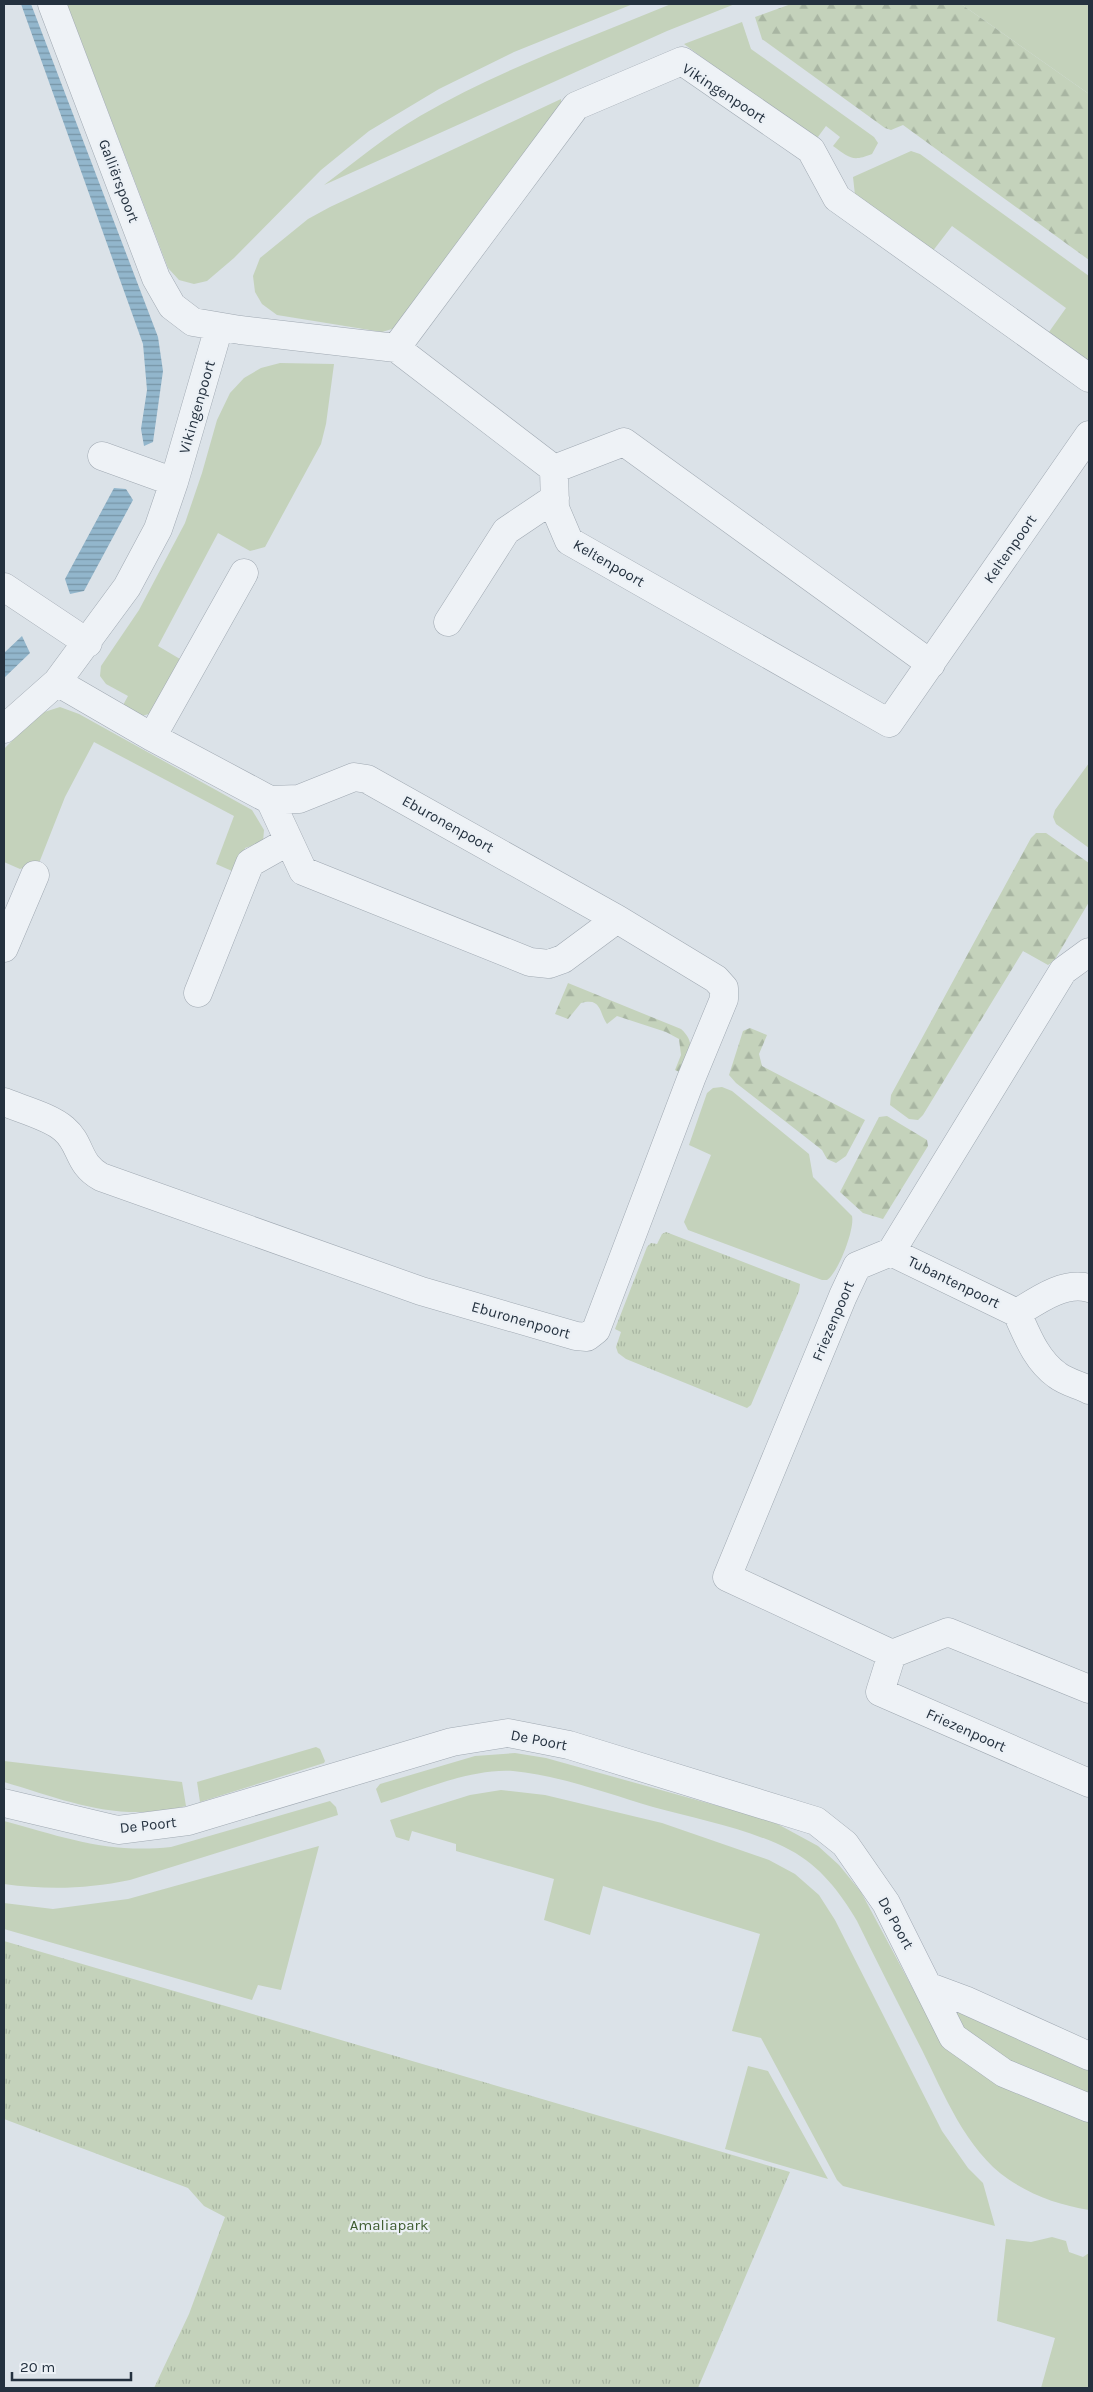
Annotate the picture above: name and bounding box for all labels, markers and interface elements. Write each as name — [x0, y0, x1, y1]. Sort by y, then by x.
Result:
street label: Vikingenpoort — [679, 59, 770, 127]
street label: Galliërspoort — [95, 137, 143, 226]
street label: Vikingenpoort — [175, 358, 219, 456]
street label: Keltenpoort — [980, 511, 1040, 587]
street label: Keltenpoort — [570, 535, 648, 591]
street label: Eburonenpoort — [399, 791, 497, 857]
street label: Tubantenpoort — [905, 1252, 1003, 1312]
street label: Friezenpoort — [808, 1278, 858, 1364]
street label: Eburonenpoort — [469, 1297, 573, 1343]
street label: Friezenpoort — [923, 1704, 1009, 1756]
street label: De Poort — [509, 1726, 569, 1754]
street label: De Poort — [119, 1813, 178, 1837]
street label: De Poort — [874, 1894, 918, 1953]
park label: Amaliapark — [350, 2216, 428, 2234]
scale bar — [12, 2350, 131, 2382]
text: 20 m — [20, 2358, 55, 2376]

